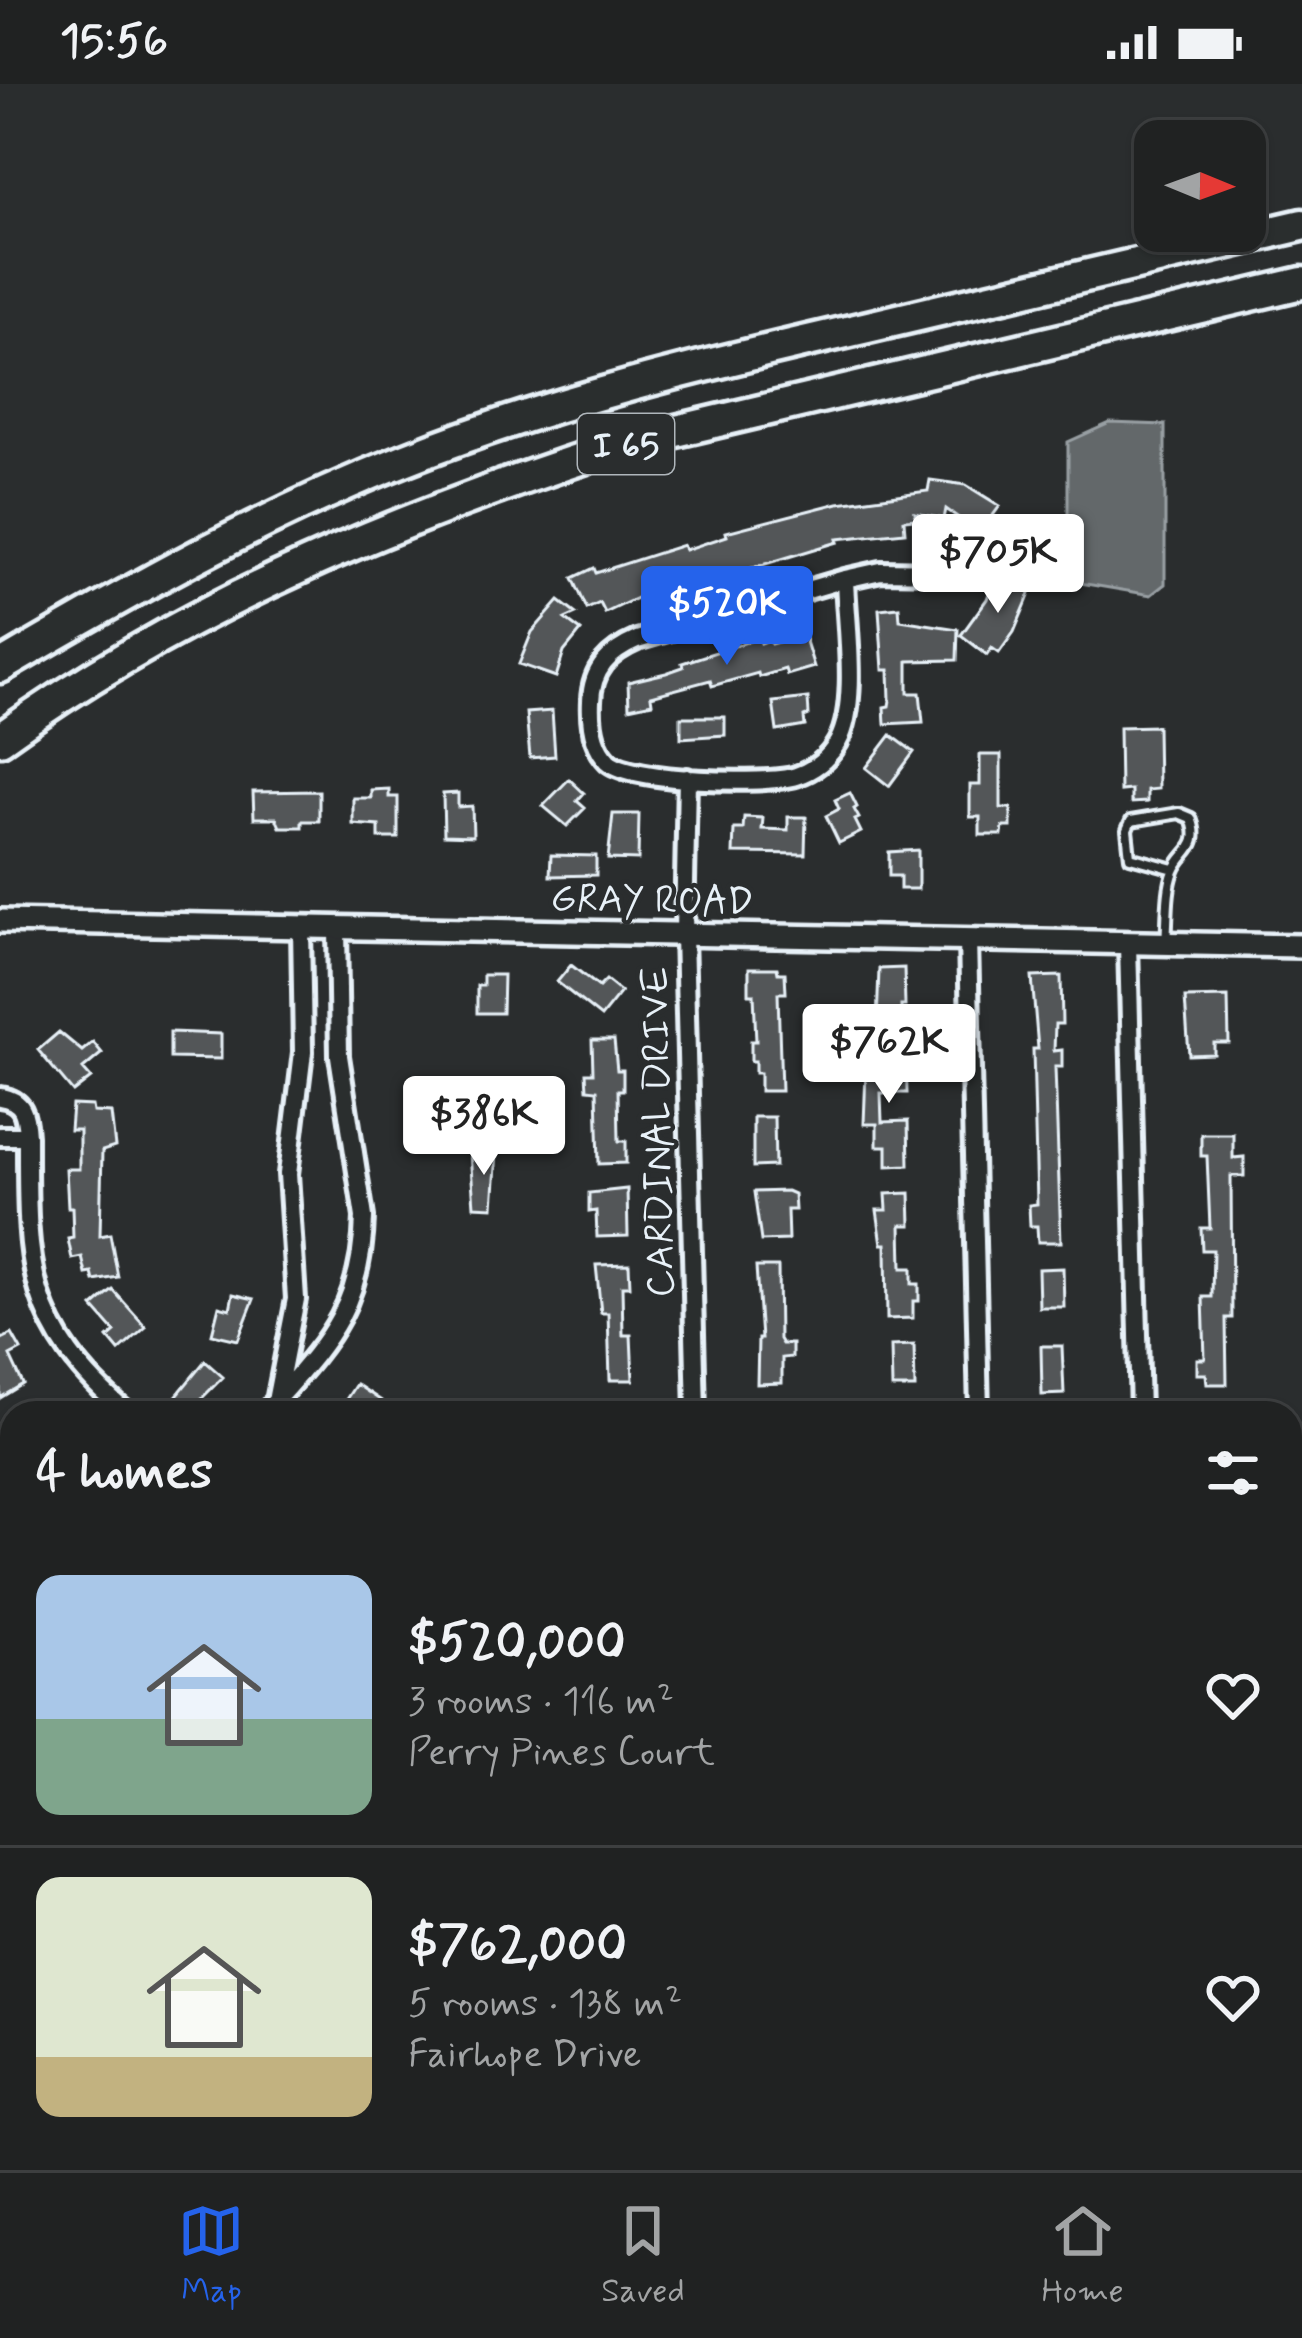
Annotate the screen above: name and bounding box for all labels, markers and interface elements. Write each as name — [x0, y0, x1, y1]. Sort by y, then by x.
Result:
text: 15:56 — [60, 13, 168, 72]
north arrow — [1134, 120, 1266, 252]
map controls — [1134, 120, 1266, 252]
road number: I 65 — [578, 414, 674, 474]
pin: $705K — [914, 514, 1082, 616]
text: $705K — [939, 527, 1057, 578]
pin: $520K — [643, 566, 811, 668]
text: $520K — [668, 579, 786, 630]
street label: GRAY ROAD — [550, 874, 754, 929]
street label: CARDINAL DRIVE — [631, 966, 688, 1298]
pin: $762K — [805, 1004, 973, 1106]
text: $762K — [830, 1017, 948, 1068]
pin: $386K — [400, 1076, 568, 1178]
text: $386K — [430, 1089, 538, 1140]
text: 4 homes — [36, 1440, 213, 1506]
icon: filters — [1200, 1440, 1266, 1506]
text: $520,000 — [408, 1611, 626, 1677]
icon: home — [132, 1623, 276, 1767]
icon: heart — [1200, 1662, 1266, 1728]
text: 3 rooms · 116 m² — [408, 1677, 674, 1728]
text: Perry Pines Court — [408, 1728, 715, 1779]
text: $762,000 — [408, 1913, 627, 1979]
icon: home — [132, 1925, 276, 2069]
icon: heart — [1200, 1964, 1266, 2030]
text: 5 rooms · 138 m² — [408, 1979, 682, 2030]
text: Fairhope Drive — [408, 2030, 641, 2081]
tab: Map — [178, 2198, 244, 2314]
tab: Saved — [601, 2198, 685, 2314]
tab: Home — [1042, 2198, 1124, 2314]

